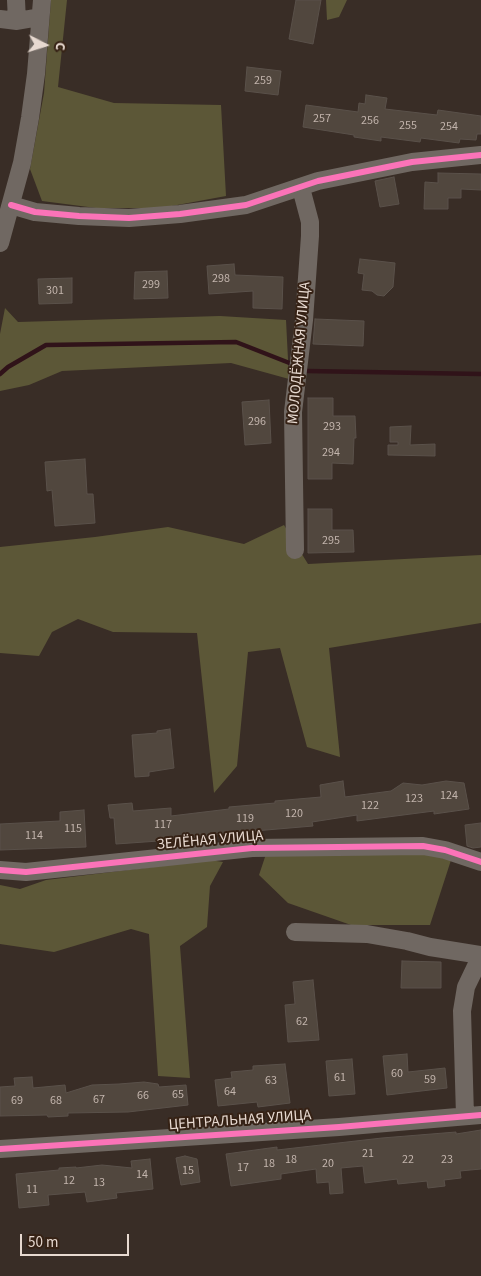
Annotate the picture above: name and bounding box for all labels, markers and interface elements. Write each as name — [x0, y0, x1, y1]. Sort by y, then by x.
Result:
north arrow — [20, 20, 70, 70]
text: С — [50, 41, 70, 51]
house number: 259 — [254, 74, 272, 88]
house number: 257 — [313, 112, 331, 126]
house number: 256 — [361, 114, 379, 128]
house number: 255 — [399, 119, 417, 133]
house number: 254 — [440, 120, 458, 134]
house number: 298 — [212, 272, 230, 286]
house number: 299 — [142, 278, 160, 292]
street label: МОЛОДЁЖНАЯ УЛИЦА — [285, 281, 315, 425]
house number: 301 — [46, 284, 64, 298]
house number: 296 — [248, 415, 266, 429]
house number: 293 — [323, 420, 341, 434]
house number: 294 — [322, 446, 340, 460]
house number: 295 — [322, 534, 340, 548]
house number: 124 — [440, 789, 458, 803]
house number: 123 — [405, 792, 423, 806]
house number: 122 — [361, 799, 379, 813]
house number: 120 — [285, 807, 303, 821]
house number: 119 — [236, 812, 254, 826]
house number: 117 — [154, 818, 172, 832]
house number: 115 — [64, 822, 82, 836]
street label: ЗЕЛЁНАЯ УЛИЦА — [156, 827, 264, 855]
house number: 114 — [25, 829, 43, 843]
house number: 62 — [296, 1015, 308, 1029]
house number: 60 — [391, 1067, 403, 1081]
house number: 61 — [334, 1071, 346, 1085]
house number: 59 — [424, 1073, 436, 1087]
house number: 63 — [265, 1074, 277, 1088]
house number: 64 — [224, 1085, 236, 1099]
house number: 65 — [172, 1088, 184, 1102]
house number: 66 — [137, 1089, 149, 1103]
house number: 67 — [93, 1093, 105, 1107]
house number: 69 — [11, 1094, 23, 1108]
house number: 68 — [50, 1094, 62, 1108]
street label: ЦЕНТРАЛЬНАЯ УЛИЦА — [168, 1107, 312, 1135]
house number: 21 — [362, 1147, 374, 1161]
house number: 18 — [285, 1153, 297, 1167]
house number: 22 — [402, 1153, 414, 1167]
house number: 23 — [441, 1153, 453, 1167]
house number: 18 — [263, 1157, 275, 1171]
house number: 20 — [322, 1157, 334, 1171]
house number: 17 — [237, 1161, 249, 1175]
house number: 15 — [182, 1164, 194, 1178]
house number: 14 — [136, 1168, 148, 1182]
house number: 12 — [63, 1174, 75, 1188]
house number: 13 — [93, 1176, 105, 1190]
house number: 11 — [26, 1183, 38, 1197]
scale bar — [22, 1224, 131, 1256]
text: 50 m — [28, 1232, 58, 1253]

